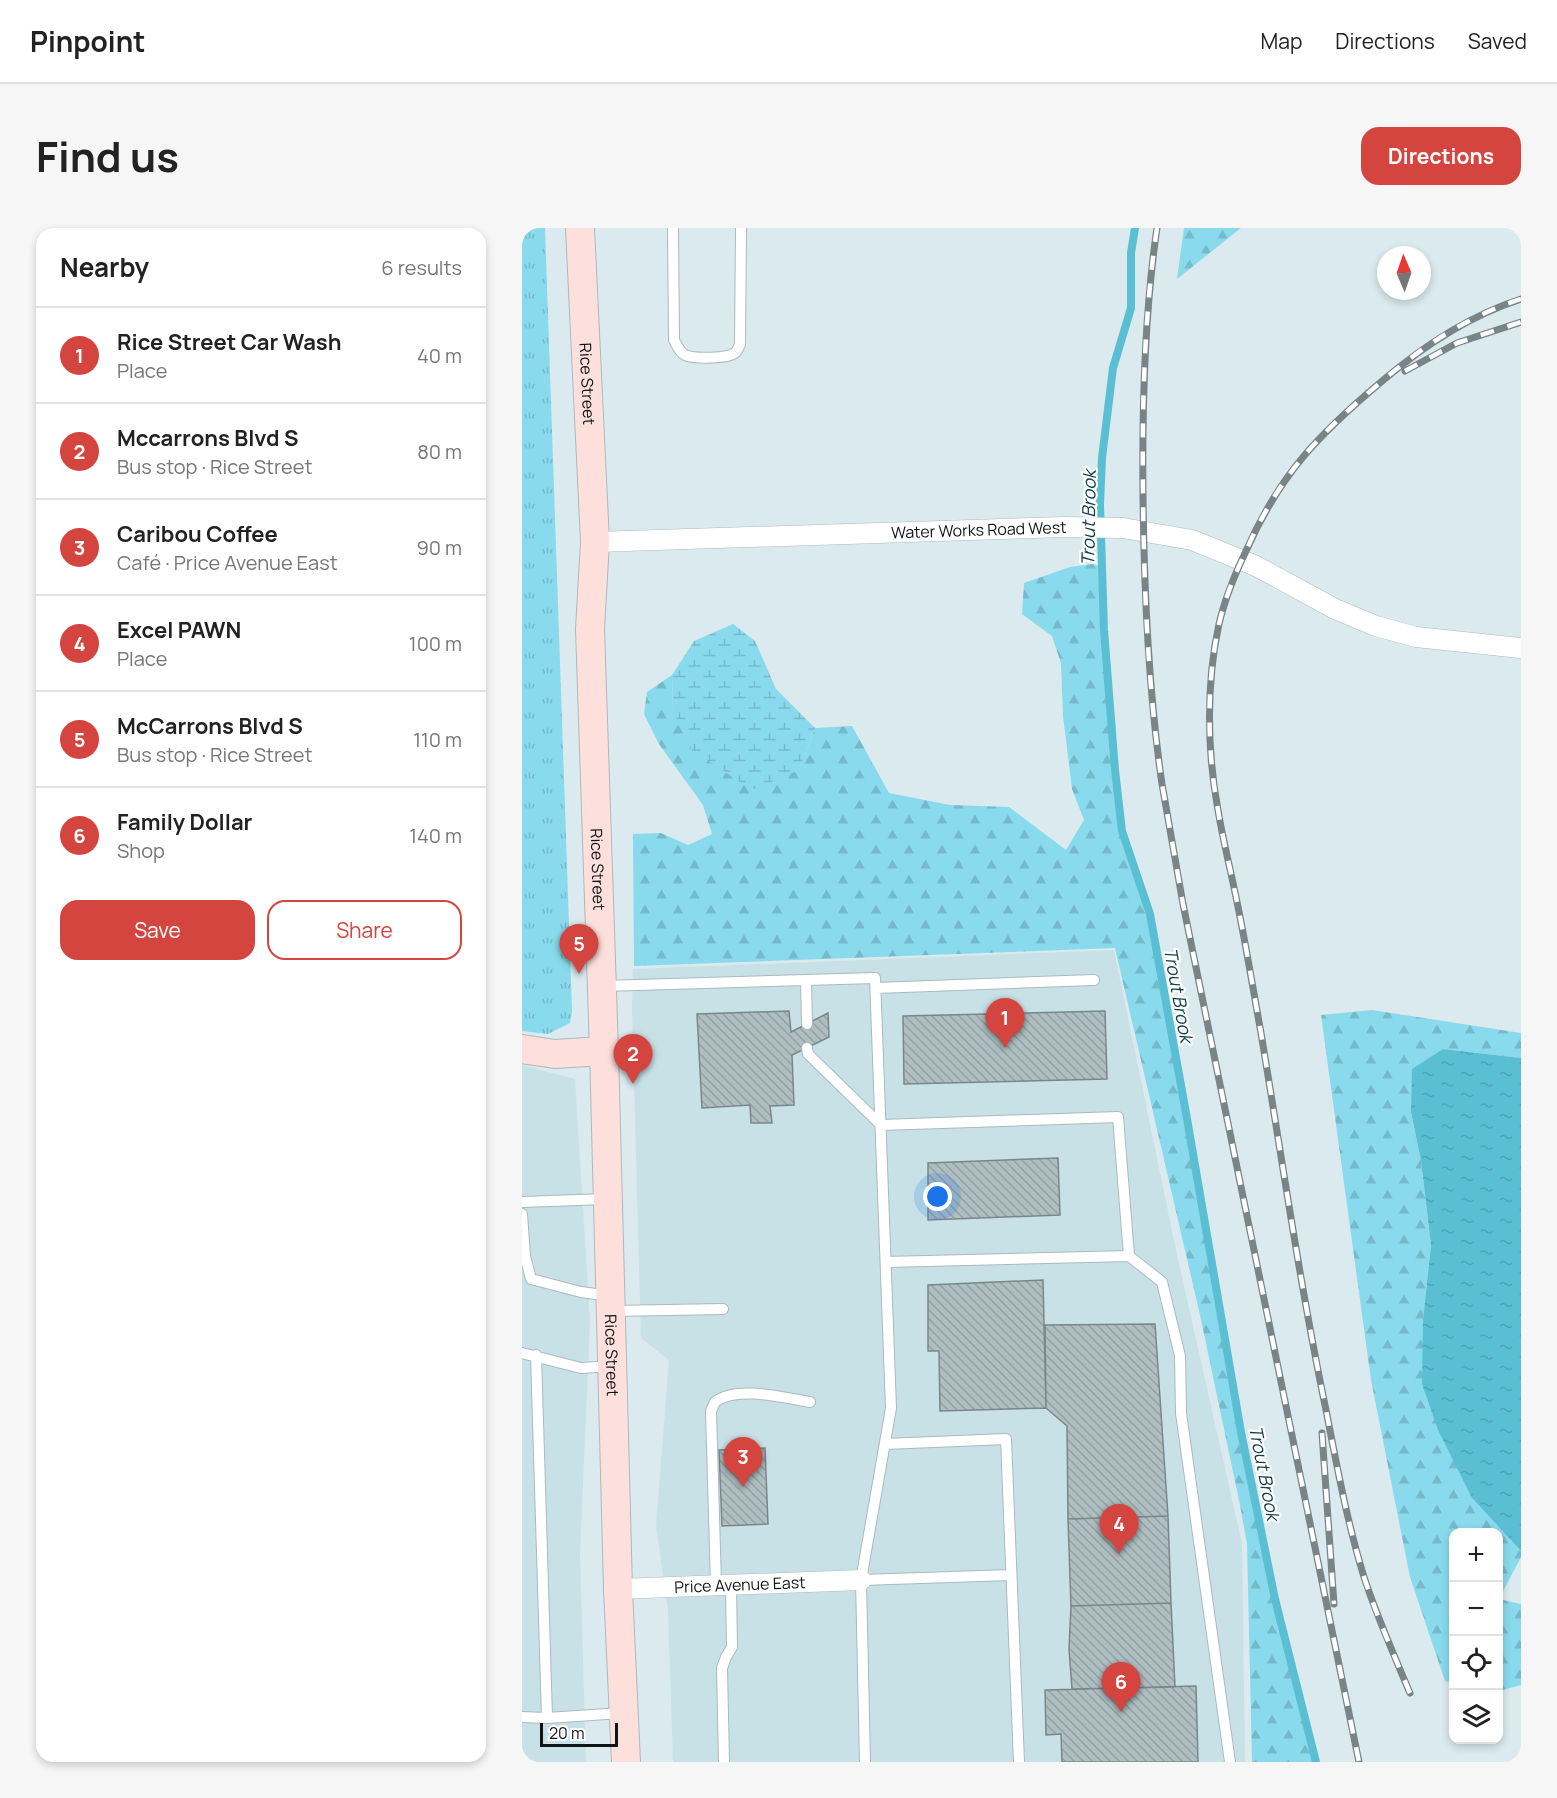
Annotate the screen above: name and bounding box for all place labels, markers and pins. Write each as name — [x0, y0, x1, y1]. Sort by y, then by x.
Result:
pin: 5 — [560, 924, 598, 974]
pin: 1 — [986, 998, 1024, 1048]
pin: 2 — [614, 1034, 652, 1084]
pin: 3 — [724, 1438, 762, 1487]
pin: 4 — [1100, 1504, 1138, 1554]
pin: 6 — [1102, 1662, 1140, 1712]

